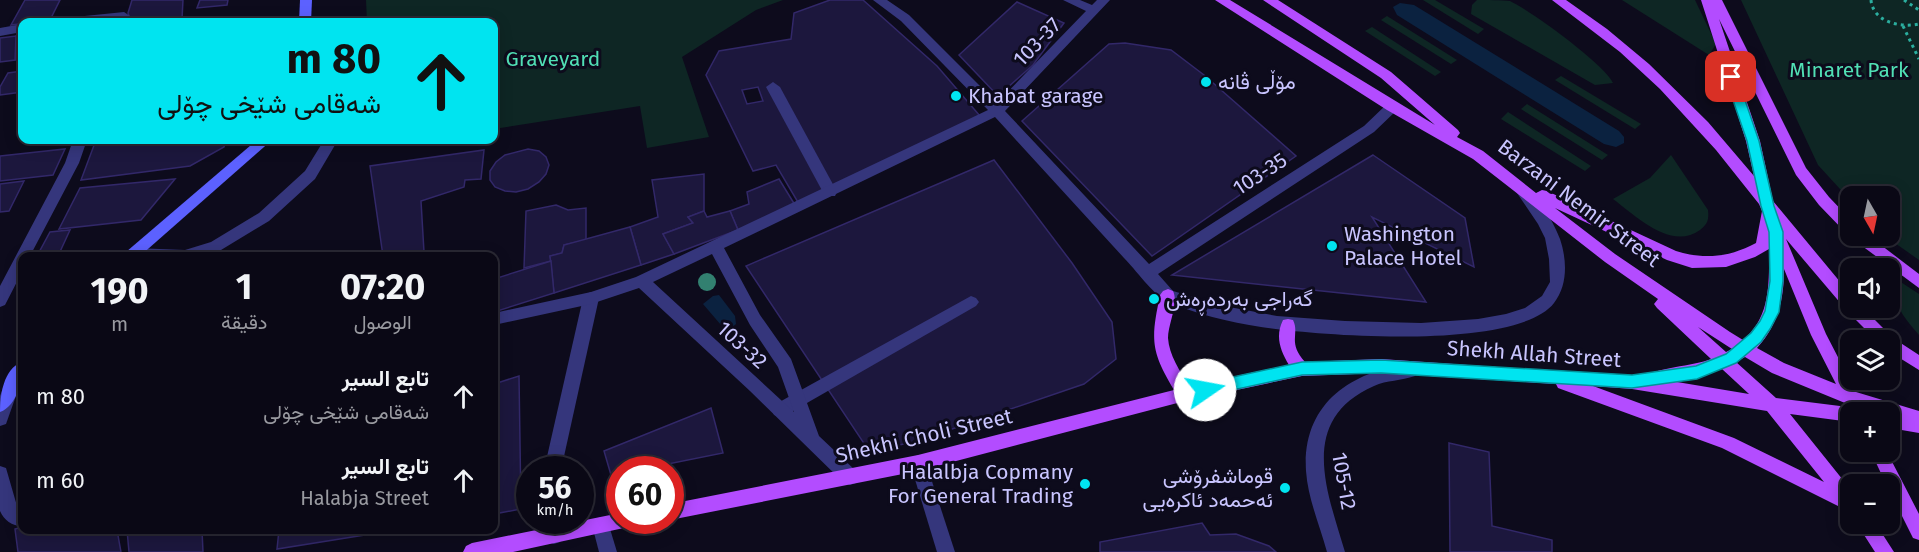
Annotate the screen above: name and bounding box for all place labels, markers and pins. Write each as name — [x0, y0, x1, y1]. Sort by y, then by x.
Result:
pin — [1705, 51, 1756, 102]
place label: مۆڵی ڤانە — [1218, 69, 1296, 95]
marker: مۆڵی ڤانە — [1199, 75, 1213, 89]
place label: Khabat garage — [968, 83, 1104, 109]
marker: Khabat garage — [949, 89, 963, 103]
place label: Washington Palace Hotel — [1344, 221, 1462, 271]
marker: Washington Palace Hotel — [1325, 239, 1339, 253]
place label: گەراجی بەردەڕەش — [1166, 286, 1313, 316]
marker: گەراجی بەردەڕەش — [1147, 292, 1161, 306]
place label: Halalbja Copmany For General Trading — [888, 459, 1074, 509]
place label: قوماشفرۆشی ئەحمەد ئاکرەیی — [1143, 463, 1273, 513]
marker: Halalbja Copmany For General Trading — [1078, 477, 1092, 491]
marker: قوماشفرۆشی ئەحمەد ئاکرەیی — [1278, 481, 1292, 495]

